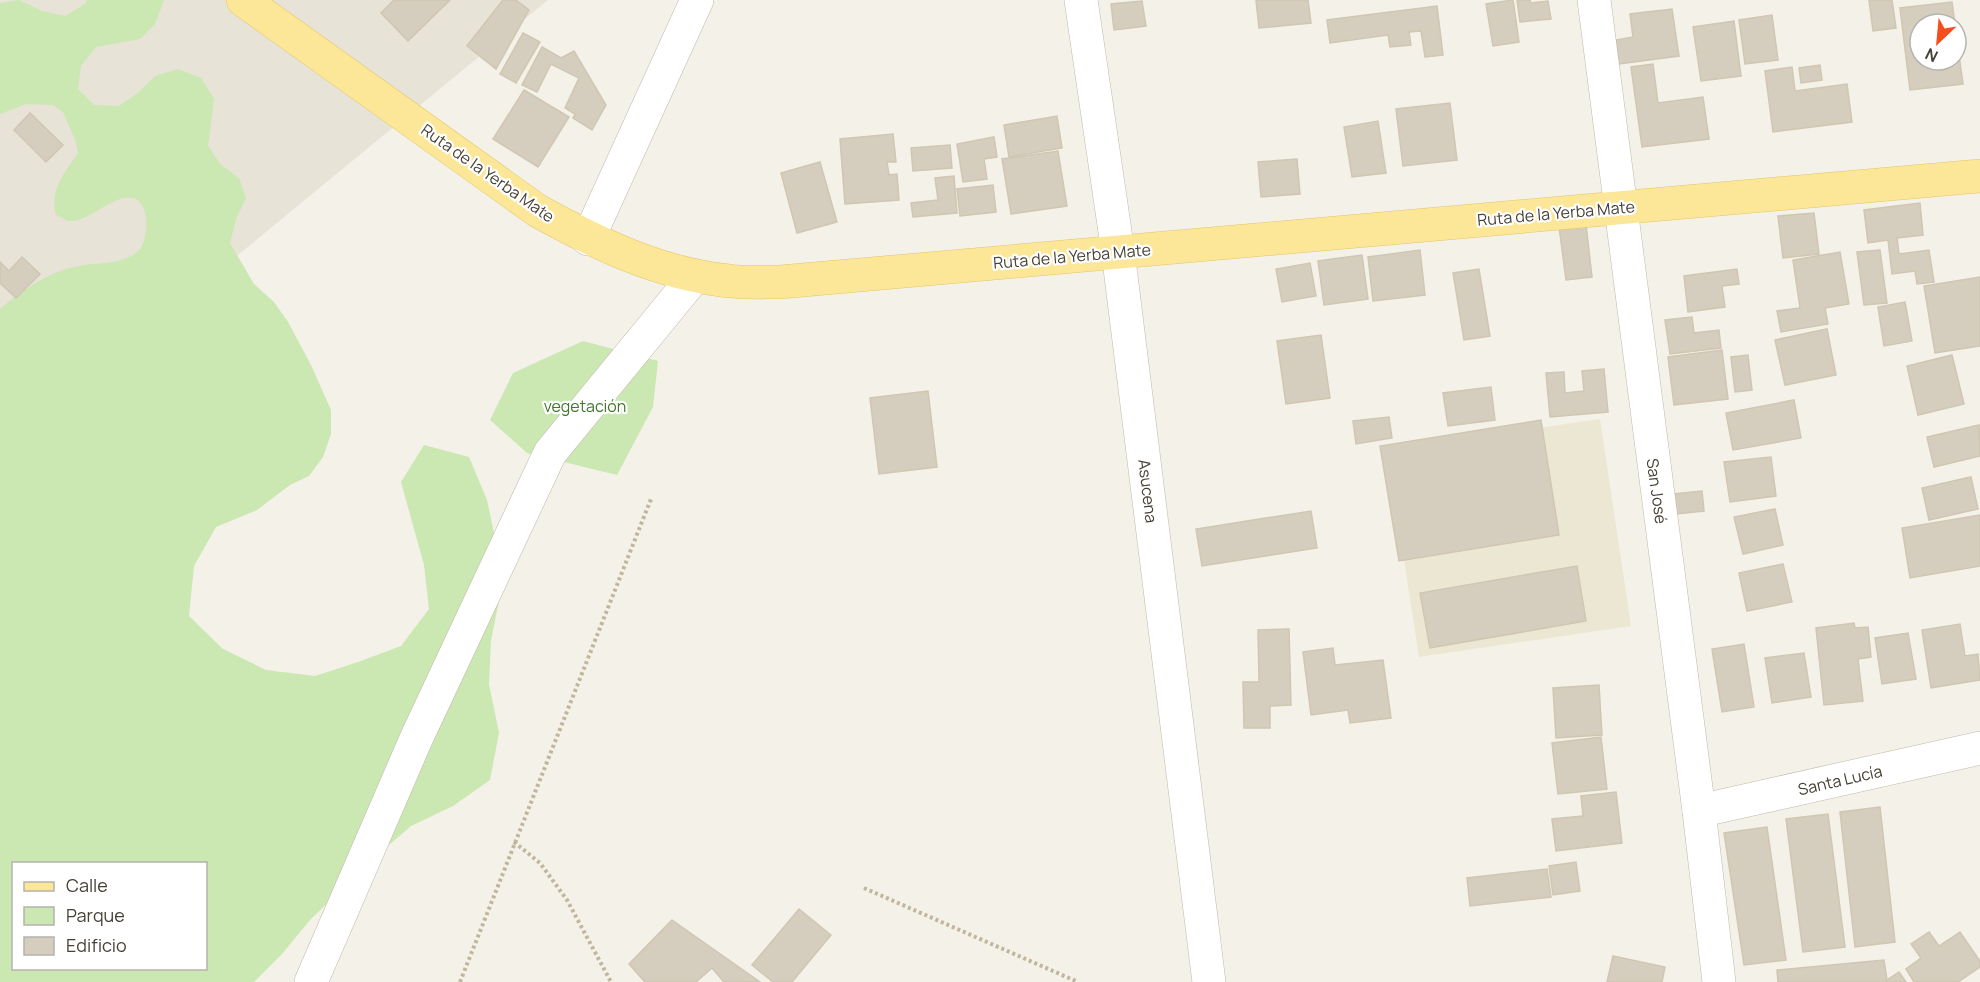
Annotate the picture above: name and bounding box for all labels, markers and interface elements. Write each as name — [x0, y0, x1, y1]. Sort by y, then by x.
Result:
north arrow — [1908, 12, 1968, 72]
text: N — [1921, 43, 1941, 68]
street label: Ruta de la Yerba Mate — [417, 119, 559, 227]
street label: Ruta de la Yerba Mate — [1476, 195, 1636, 231]
street label: Ruta de la Yerba Mate — [992, 238, 1152, 274]
park label: vegetación — [544, 395, 626, 417]
street label: San José — [1642, 457, 1672, 525]
street label: Asucena — [1133, 458, 1163, 524]
street label: Santa Lucía — [1796, 760, 1884, 800]
legend — [12, 862, 207, 970]
text: Calle — [66, 873, 108, 897]
text: Parque — [66, 903, 125, 927]
text: Edificio — [66, 933, 127, 957]

